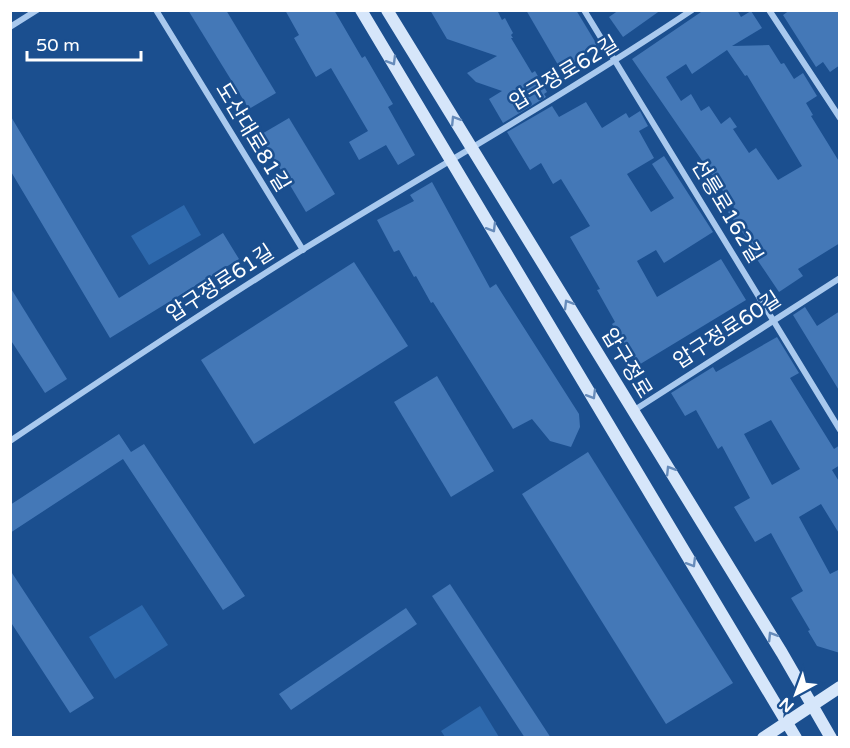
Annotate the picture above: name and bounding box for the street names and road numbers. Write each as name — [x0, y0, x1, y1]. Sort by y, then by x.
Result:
street label: 압구정로62길 — [505, 31, 623, 116]
street label: 도산대로81길 — [210, 78, 295, 196]
street label: 선릉로162길 — [686, 155, 767, 268]
street label: 압구정로61길 — [162, 239, 279, 327]
street label: 압구정로60길 — [669, 286, 786, 374]
street label: 압구정로 — [596, 324, 657, 403]

